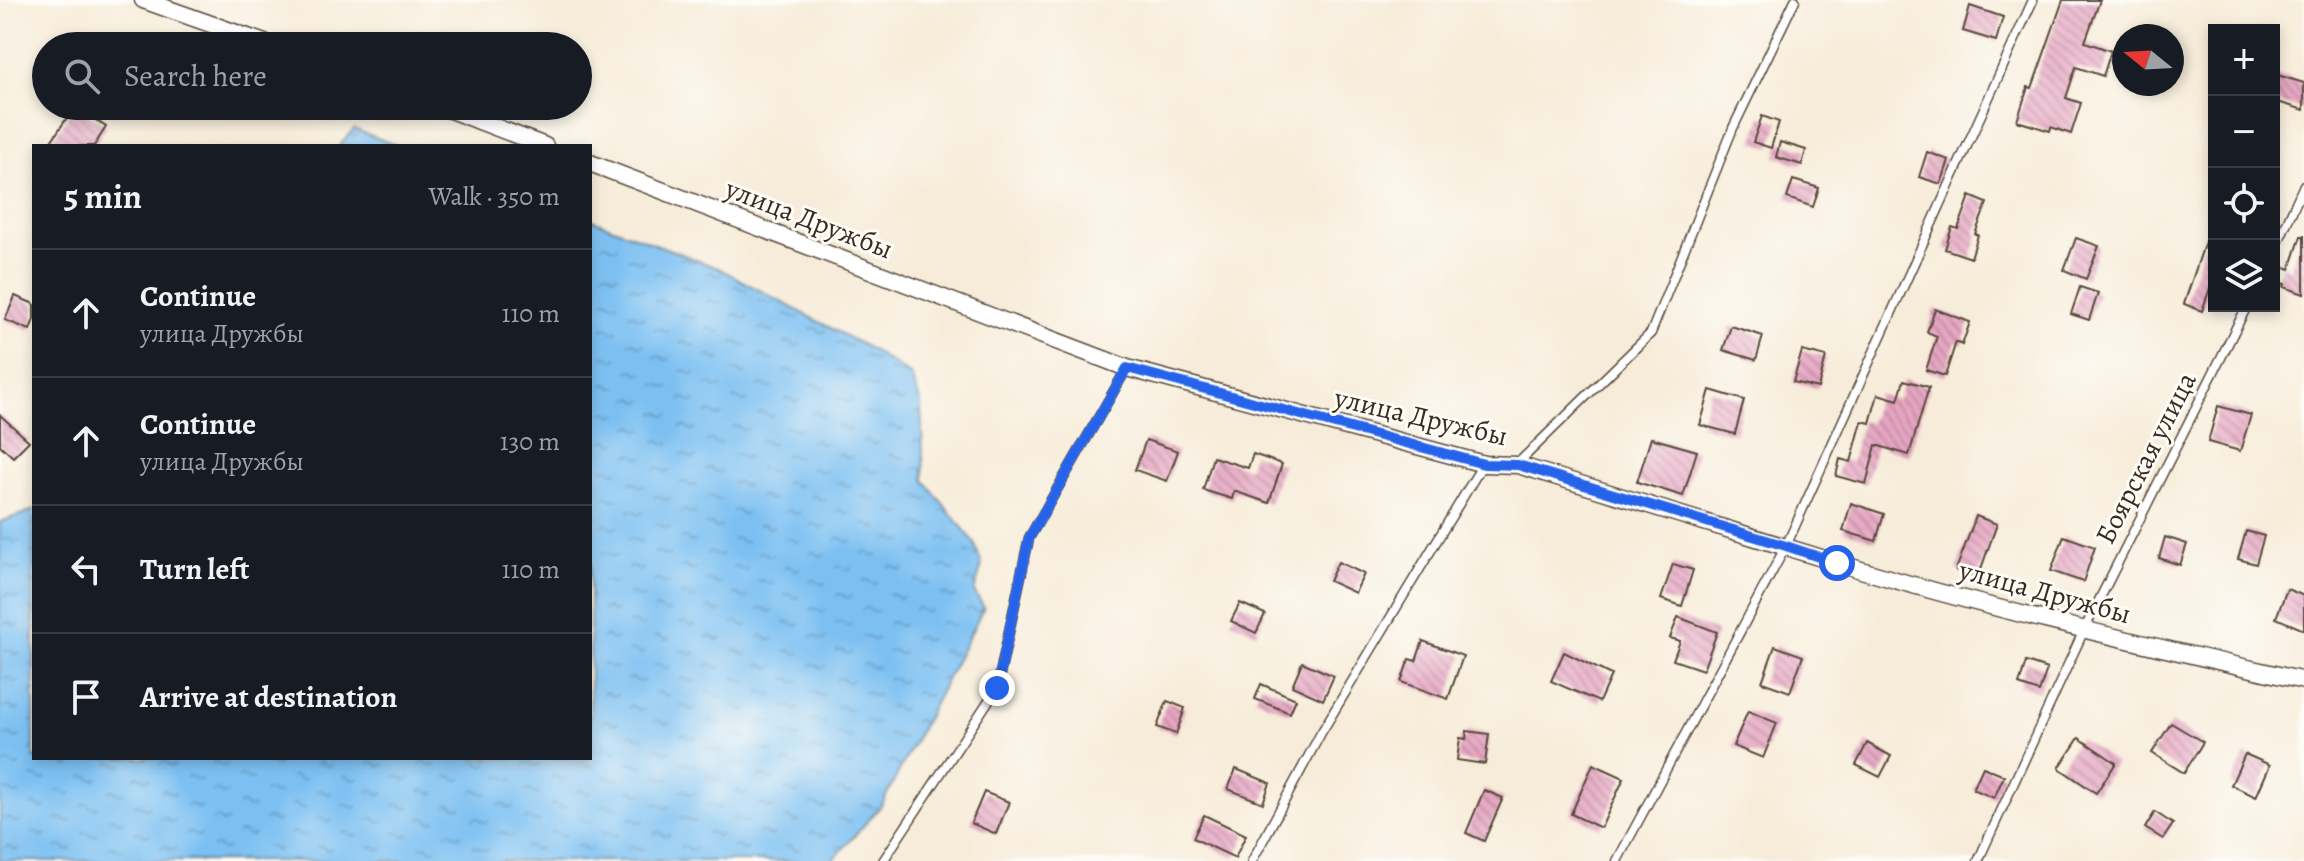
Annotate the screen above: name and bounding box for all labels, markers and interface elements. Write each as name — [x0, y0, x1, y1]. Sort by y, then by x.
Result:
north arrow — [2112, 24, 2184, 96]
map controls — [2208, 24, 2280, 312]
button: + — [2208, 24, 2280, 96]
search box — [32, 32, 592, 120]
icon: search — [60, 54, 104, 98]
text: Search here — [124, 56, 267, 96]
button: − — [2208, 96, 2280, 168]
button: locate — [2208, 168, 2280, 240]
street label: улица Дружбы — [719, 169, 898, 268]
text: 5 min — [64, 173, 142, 220]
text: Walk · 350 m — [428, 179, 560, 214]
button: layers — [2208, 240, 2280, 312]
text: Continue — [140, 276, 256, 316]
icon: ahead — [64, 291, 108, 335]
text: 110 m — [502, 296, 560, 331]
text: улица Дружбы — [140, 316, 304, 351]
street label: Боярская улица — [2086, 365, 2206, 550]
street label: улица Дружбы — [1330, 378, 1511, 455]
text: Continue — [140, 404, 256, 444]
icon: ahead — [64, 419, 108, 463]
text: 130 m — [500, 424, 560, 459]
text: улица Дружбы — [140, 444, 304, 479]
route start — [1819, 545, 1855, 581]
icon: left — [64, 547, 108, 591]
text: Turn left — [140, 549, 249, 589]
street label: улица Дружбы — [1954, 551, 2135, 633]
text: 110 m — [502, 552, 560, 587]
route end — [979, 670, 1015, 706]
icon: arrive — [64, 675, 108, 719]
text: Arrive at destination — [140, 677, 397, 717]

